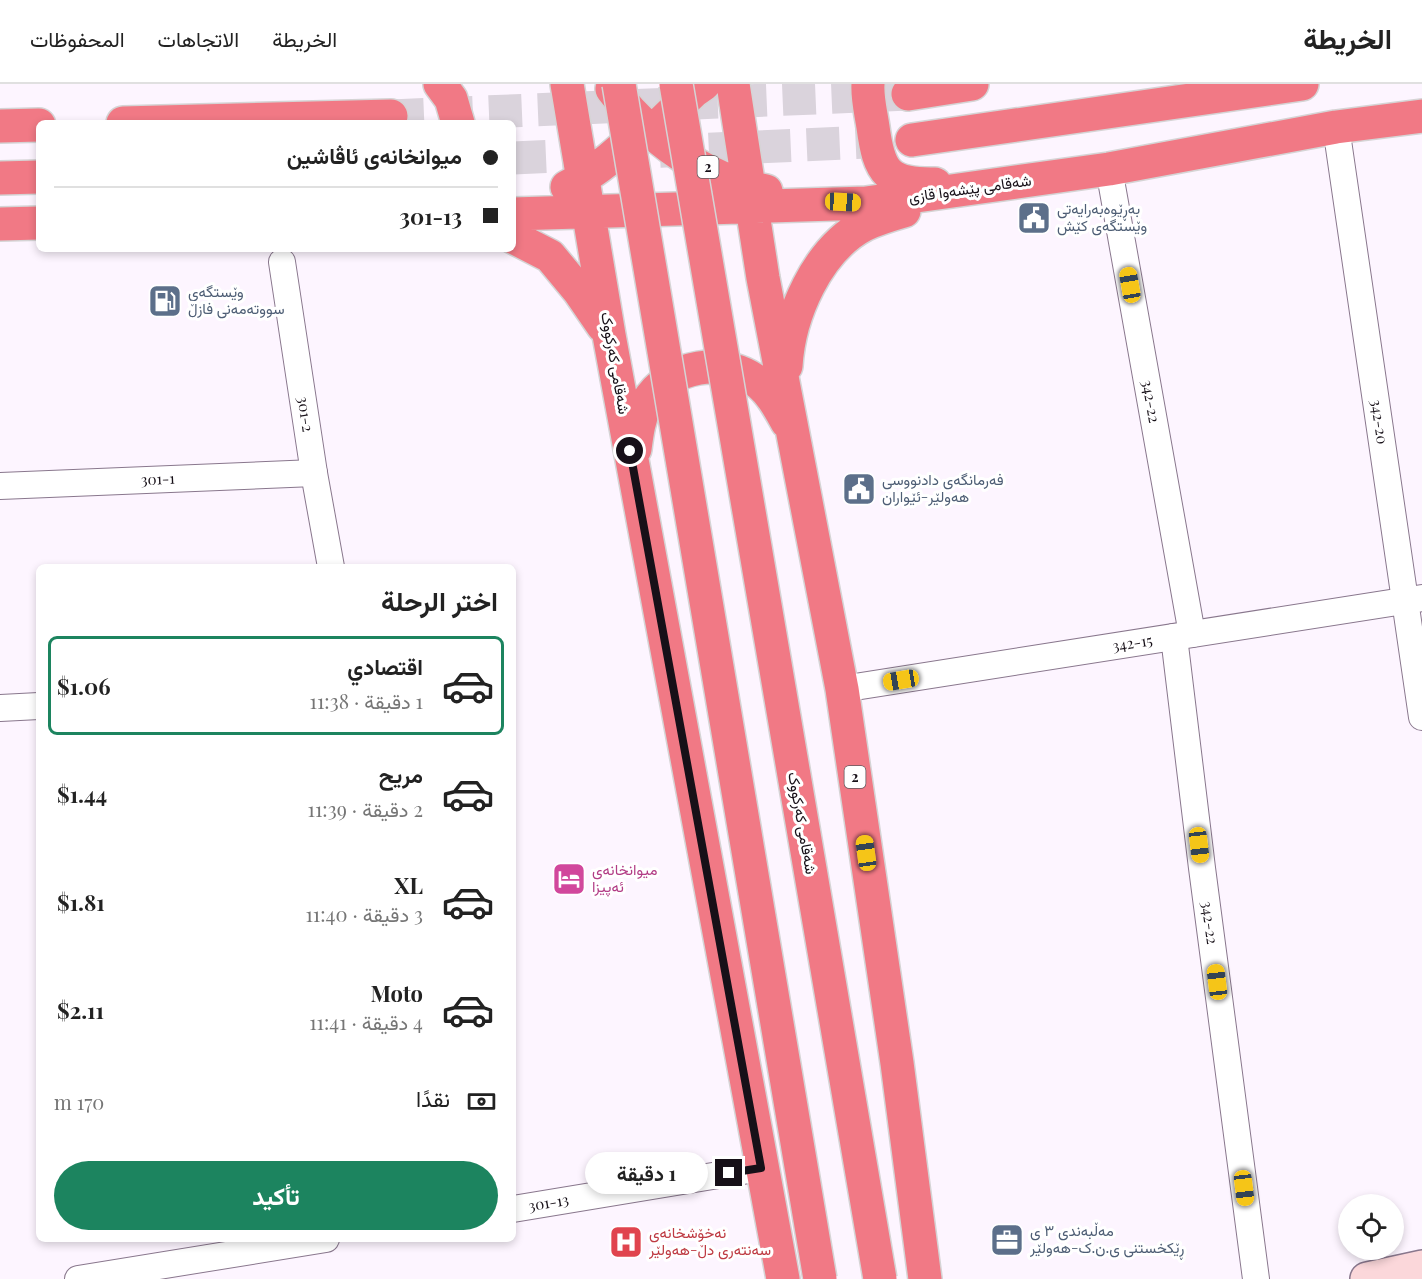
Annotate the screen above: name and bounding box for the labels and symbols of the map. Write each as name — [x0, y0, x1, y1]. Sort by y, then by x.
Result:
road number: 2 — [698, 156, 718, 178]
street label: شەقامی پێشەوا قازی — [907, 169, 1033, 208]
car — [825, 192, 861, 212]
place label: بەڕێوەبەرایەتی وێستگەی کێش — [1057, 198, 1147, 236]
public building icon: بەڕێوەبەرایەتی وێستگەی کێش — [1016, 200, 1052, 236]
car — [1118, 266, 1142, 304]
place label: وێستگەی سووتەمەنی فازڵ — [188, 281, 285, 319]
fuel station icon: وێستگەی سووتەمەنی فازڵ — [147, 283, 183, 319]
street label: شەقامی کەرکووک — [596, 310, 635, 416]
street label: 342-22 — [1138, 378, 1165, 424]
street label: 301-2 — [294, 395, 319, 433]
street label: 342-20 — [1367, 398, 1393, 445]
route start — [616, 437, 643, 464]
street label: 301-1 — [140, 468, 176, 489]
place label: فه‌رمانگه‌ی دادنووسی هه‌ولێر-ئێواران — [882, 469, 1004, 506]
public building icon: فه‌رمانگه‌ی دادنووسی هه‌ولێر-ئێواران — [841, 471, 877, 507]
street label: 342-15 — [1111, 629, 1154, 655]
car — [882, 668, 920, 692]
road number: 2 — [844, 766, 866, 788]
street label: شەقامی کەرکووک — [783, 770, 822, 876]
car — [1188, 826, 1210, 864]
car — [855, 834, 877, 872]
place label: میوانخانەی ئەپیزا — [592, 859, 657, 897]
hotel icon: میوانخانەی ئەپیزا — [551, 861, 587, 897]
street label: 342-22 — [1197, 900, 1223, 945]
car — [1206, 963, 1228, 1001]
callout: 1 دقيقة — [585, 1152, 708, 1194]
route end — [715, 1159, 742, 1186]
car — [1233, 1169, 1255, 1207]
street label: 301-13 — [527, 1189, 570, 1215]
place label: مەڵبەندی ٣ ی ڕێکخستنی ی.ن.ک-هەولێر — [1029, 1220, 1184, 1260]
place label: نەخۆشخانەی سەنتەری دڵ-هەولێر — [648, 1222, 771, 1260]
office icon: مەڵبەندی ٣ ی ڕێکخستنی ی.ن.ک-هەولێر — [989, 1222, 1025, 1258]
hospital icon: نەخۆشخانەی سەنتەری دڵ-هەولێر — [608, 1224, 644, 1260]

